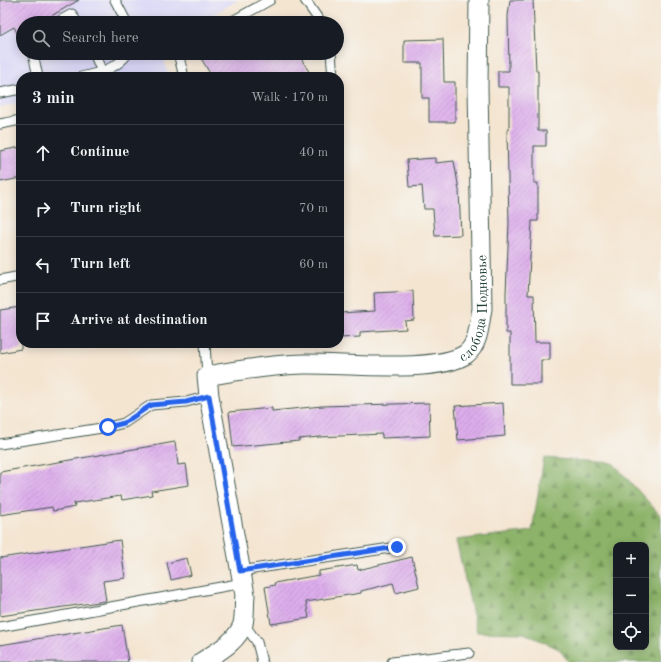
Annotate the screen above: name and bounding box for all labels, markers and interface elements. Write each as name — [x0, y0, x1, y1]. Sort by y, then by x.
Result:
search box — [16, 16, 344, 60]
icon: search — [30, 27, 52, 49]
text: Search here — [62, 31, 139, 46]
text: 3 min — [32, 90, 75, 107]
text: Walk · 170 m — [251, 91, 328, 104]
icon: ahead — [32, 142, 54, 164]
text: Continue — [70, 145, 129, 160]
text: 40 m — [299, 146, 328, 159]
icon: right — [32, 198, 54, 220]
text: Turn right — [70, 201, 141, 216]
text: 70 m — [299, 202, 328, 215]
icon: left — [32, 254, 54, 276]
street label: слобода Подновье — [457, 255, 490, 365]
text: Turn left — [70, 257, 130, 272]
text: 60 m — [299, 258, 328, 271]
icon: arrive — [32, 310, 54, 332]
text: Arrive at destination — [70, 313, 208, 328]
route start — [99, 418, 117, 436]
route end — [388, 538, 406, 556]
map controls — [613, 542, 649, 650]
button: + — [613, 542, 649, 578]
button: − — [613, 578, 649, 614]
button: locate — [613, 614, 649, 650]

